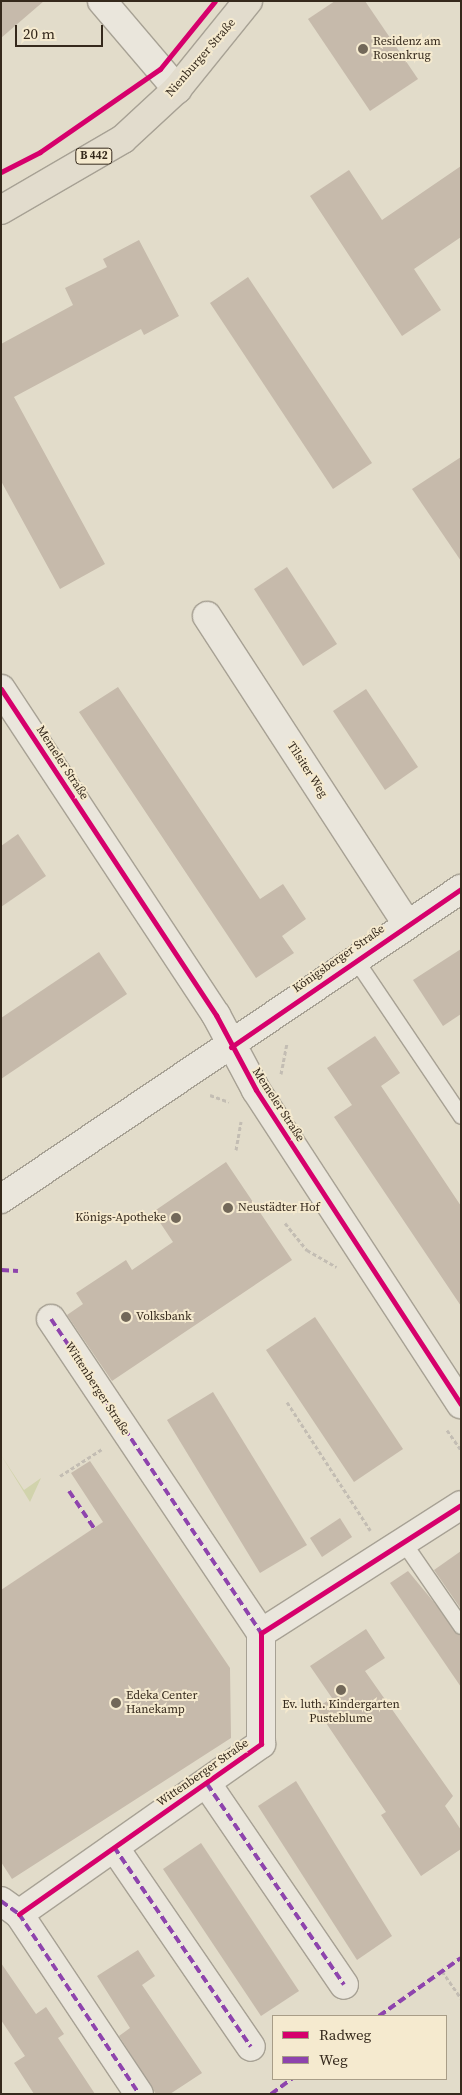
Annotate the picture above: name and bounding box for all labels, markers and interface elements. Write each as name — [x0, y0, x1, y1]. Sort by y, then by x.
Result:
scale bar — [18, 15, 105, 47]
street label: Nienburger Straße — [163, 16, 239, 100]
text: 20 m — [23, 23, 55, 44]
place label: Residenz am Rosenkrug — [373, 35, 441, 63]
marker: Residenz am Rosenkrug — [357, 43, 369, 55]
road number: B 442 — [75, 148, 113, 164]
street label: Memeler Straße — [33, 723, 91, 803]
street label: Tilsiter Weg — [284, 739, 330, 801]
street label: Königsberger Straße — [290, 922, 388, 996]
street label: Memeler Straße — [249, 1065, 307, 1145]
place label: Neustädter Hof — [238, 1201, 320, 1215]
marker: Neustädter Hof — [222, 1202, 234, 1214]
place label: Königs-Apotheke — [75, 1211, 166, 1225]
marker: Königs-Apotheke — [170, 1212, 182, 1224]
place label: Volksbank — [136, 1310, 192, 1324]
marker: Volksbank — [120, 1311, 132, 1323]
street label: Wittenberger Straße — [61, 1340, 133, 1438]
marker: Ev. luth. Kindergarten Pusteblume — [335, 1684, 347, 1696]
place label: Edeka Center Hanekamp — [126, 1689, 198, 1717]
marker: Edeka Center Hanekamp — [110, 1697, 122, 1709]
place label: Ev. luth. Kindergarten Pusteblume — [282, 1698, 400, 1726]
street label: Wittenberger Straße — [154, 1736, 252, 1810]
legend — [272, 2015, 447, 2080]
text: Radweg — [319, 2024, 371, 2045]
text: Weg — [319, 2049, 348, 2070]

